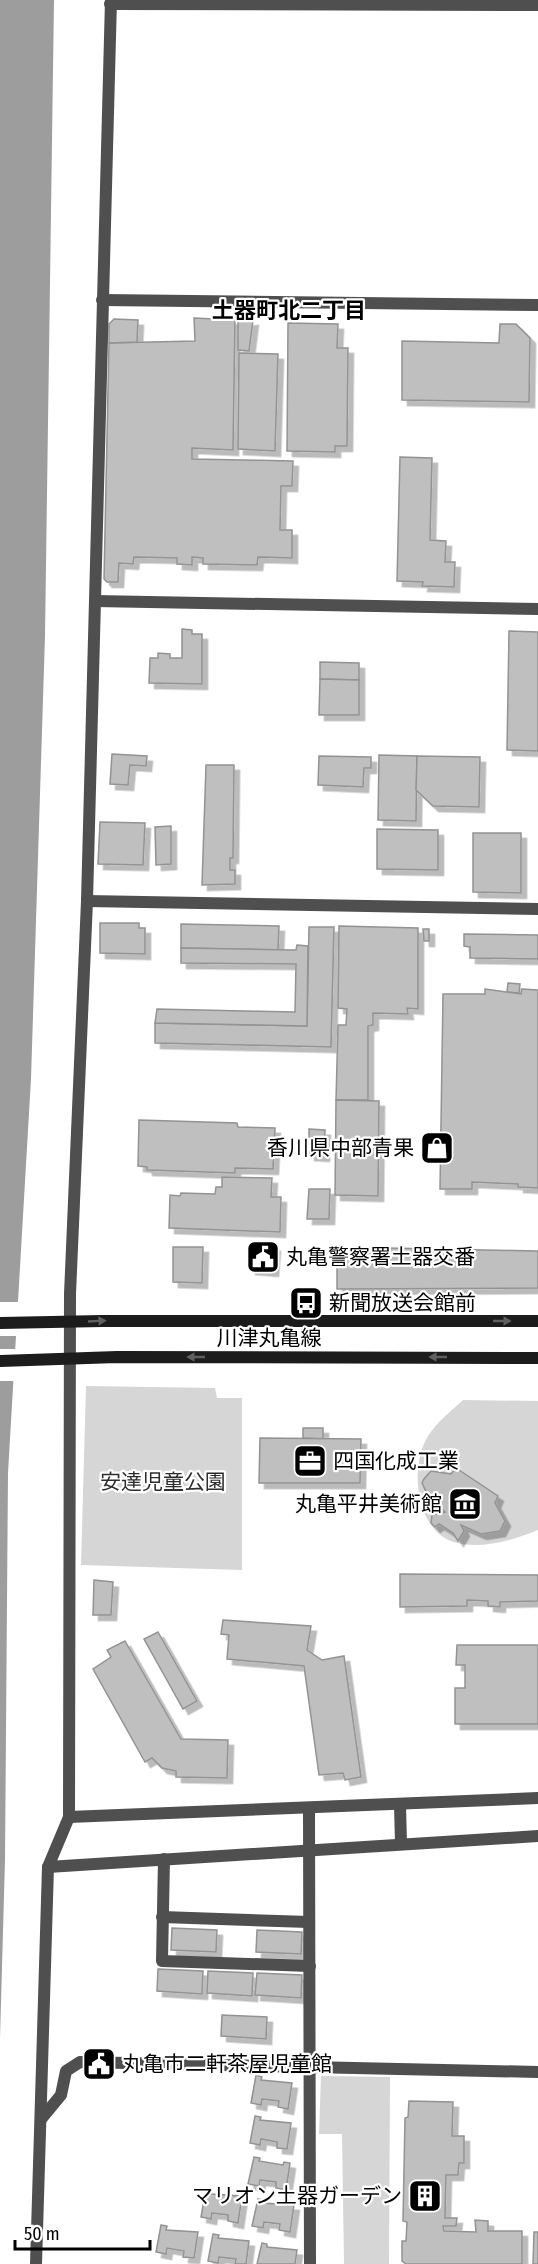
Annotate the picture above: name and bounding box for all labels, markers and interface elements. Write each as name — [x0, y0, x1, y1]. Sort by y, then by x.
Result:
district label: 土器町北二丁目 — [212, 297, 366, 324]
shop icon: 香川県中部青果 — [419, 1130, 455, 1166]
place label: 香川県中部青果 — [267, 1135, 414, 1161]
public building icon: 丸亀警察署土器交番 — [245, 1239, 281, 1275]
place label: 丸亀警察署土器交番 — [286, 1244, 475, 1270]
bus stop icon: 新聞放送会館前 — [288, 1285, 324, 1321]
place label: 新聞放送会館前 — [329, 1290, 476, 1316]
one-way arrow — [492, 1316, 511, 1326]
one-way arrow — [87, 1317, 106, 1326]
street label: 川津丸亀線 — [217, 1325, 322, 1351]
one-way arrow — [186, 1352, 205, 1362]
one-way arrow — [428, 1352, 447, 1362]
office icon: 四国化成工業 — [292, 1443, 328, 1479]
place label: 四国化成工業 — [333, 1448, 459, 1474]
park label: 安達児童公園 — [100, 1469, 226, 1495]
museum icon: 丸亀平井美術館 — [447, 1486, 483, 1522]
place label: 丸亀平井美術館 — [295, 1491, 442, 1517]
public building icon: 丸亀市二軒茶屋児童館 — [81, 2046, 117, 2082]
place label: 丸亀市二軒茶屋児童館 — [122, 2051, 332, 2077]
building icon: マリオン土器ガーデン — [407, 2178, 443, 2214]
place label: マリオン土器ガーデン — [192, 2183, 402, 2209]
scale bar — [15, 2213, 150, 2251]
text: 50 m — [24, 2223, 60, 2245]

